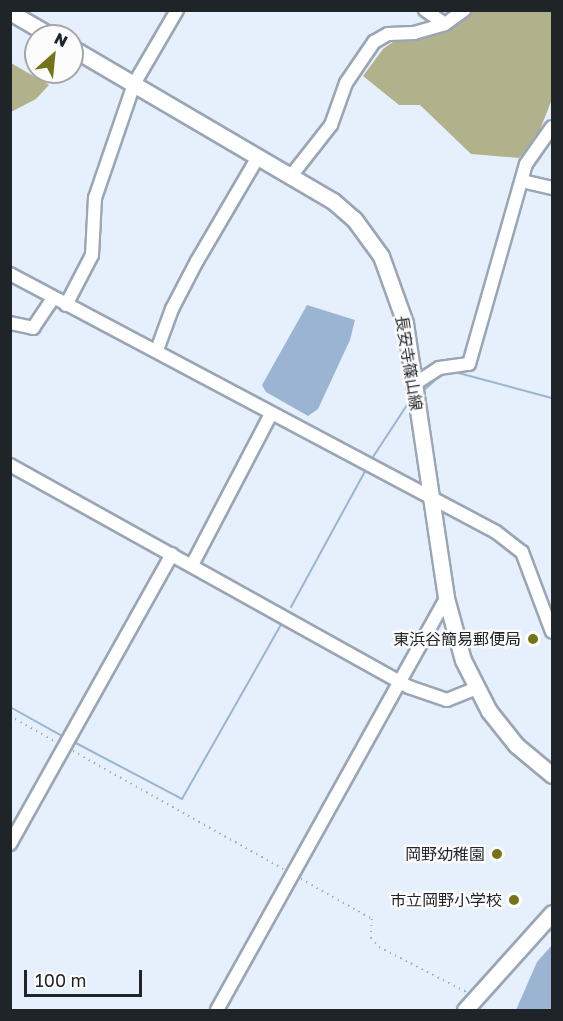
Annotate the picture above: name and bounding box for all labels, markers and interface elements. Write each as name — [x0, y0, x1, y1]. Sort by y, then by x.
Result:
north arrow — [24, 24, 84, 84]
text: N — [51, 28, 71, 51]
street label: 長安寺篠山線 — [392, 314, 426, 412]
place label: 東浜谷簡易郵便局 — [393, 629, 521, 649]
marker: 東浜谷簡易郵便局 — [526, 632, 540, 646]
place label: 岡野幼稚園 — [405, 844, 485, 864]
marker: 岡野幼稚園 — [490, 847, 504, 861]
place label: 市立岡野小学校 — [390, 890, 502, 910]
marker: 市立岡野小学校 — [507, 893, 521, 907]
scale bar — [27, 958, 146, 996]
text: 100 m — [35, 969, 86, 991]

